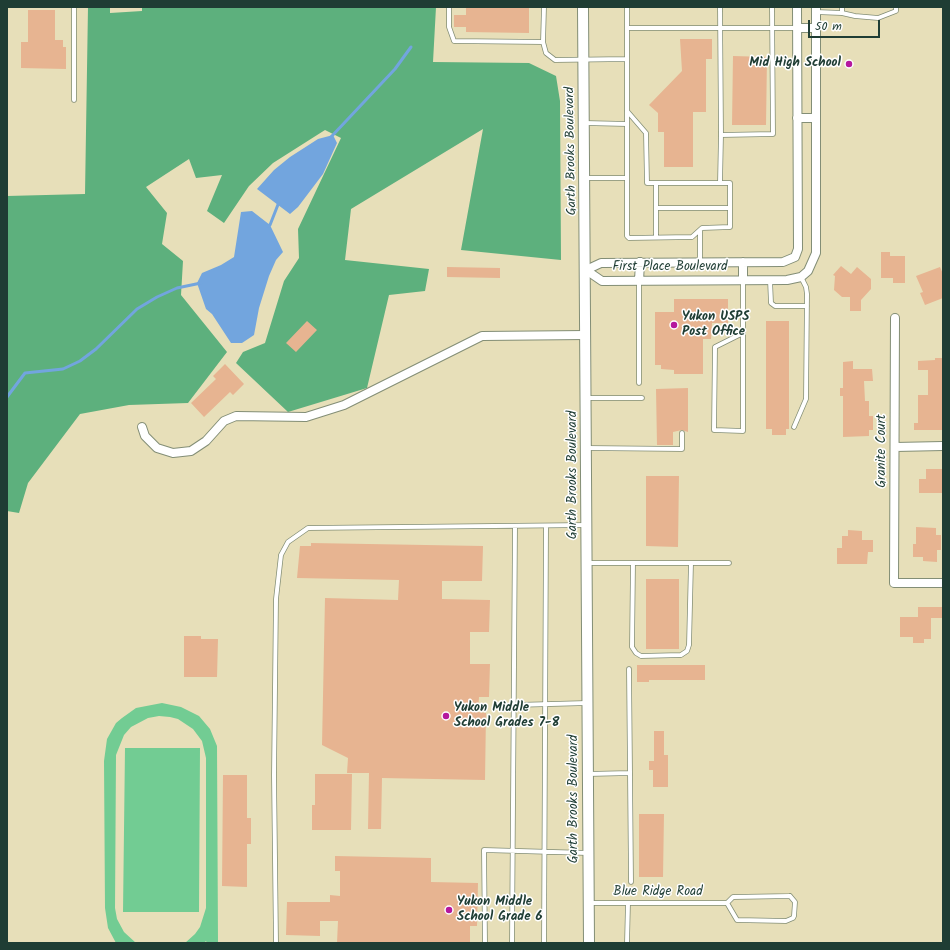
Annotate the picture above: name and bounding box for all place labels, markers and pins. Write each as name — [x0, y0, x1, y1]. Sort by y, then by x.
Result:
place label: Mid High School — [749, 56, 841, 72]
marker: Mid High School — [844, 59, 854, 69]
place label: Yukon USPS Post Office — [682, 310, 749, 341]
marker: Yukon USPS Post Office — [669, 320, 679, 330]
place label: Yukon Middle School Grades 7-8 — [454, 701, 559, 732]
marker: Yukon Middle School Grades 7-8 — [441, 711, 451, 721]
place label: Yukon Middle School Grade 6 — [457, 895, 543, 926]
marker: Yukon Middle School Grade 6 — [444, 905, 454, 915]

